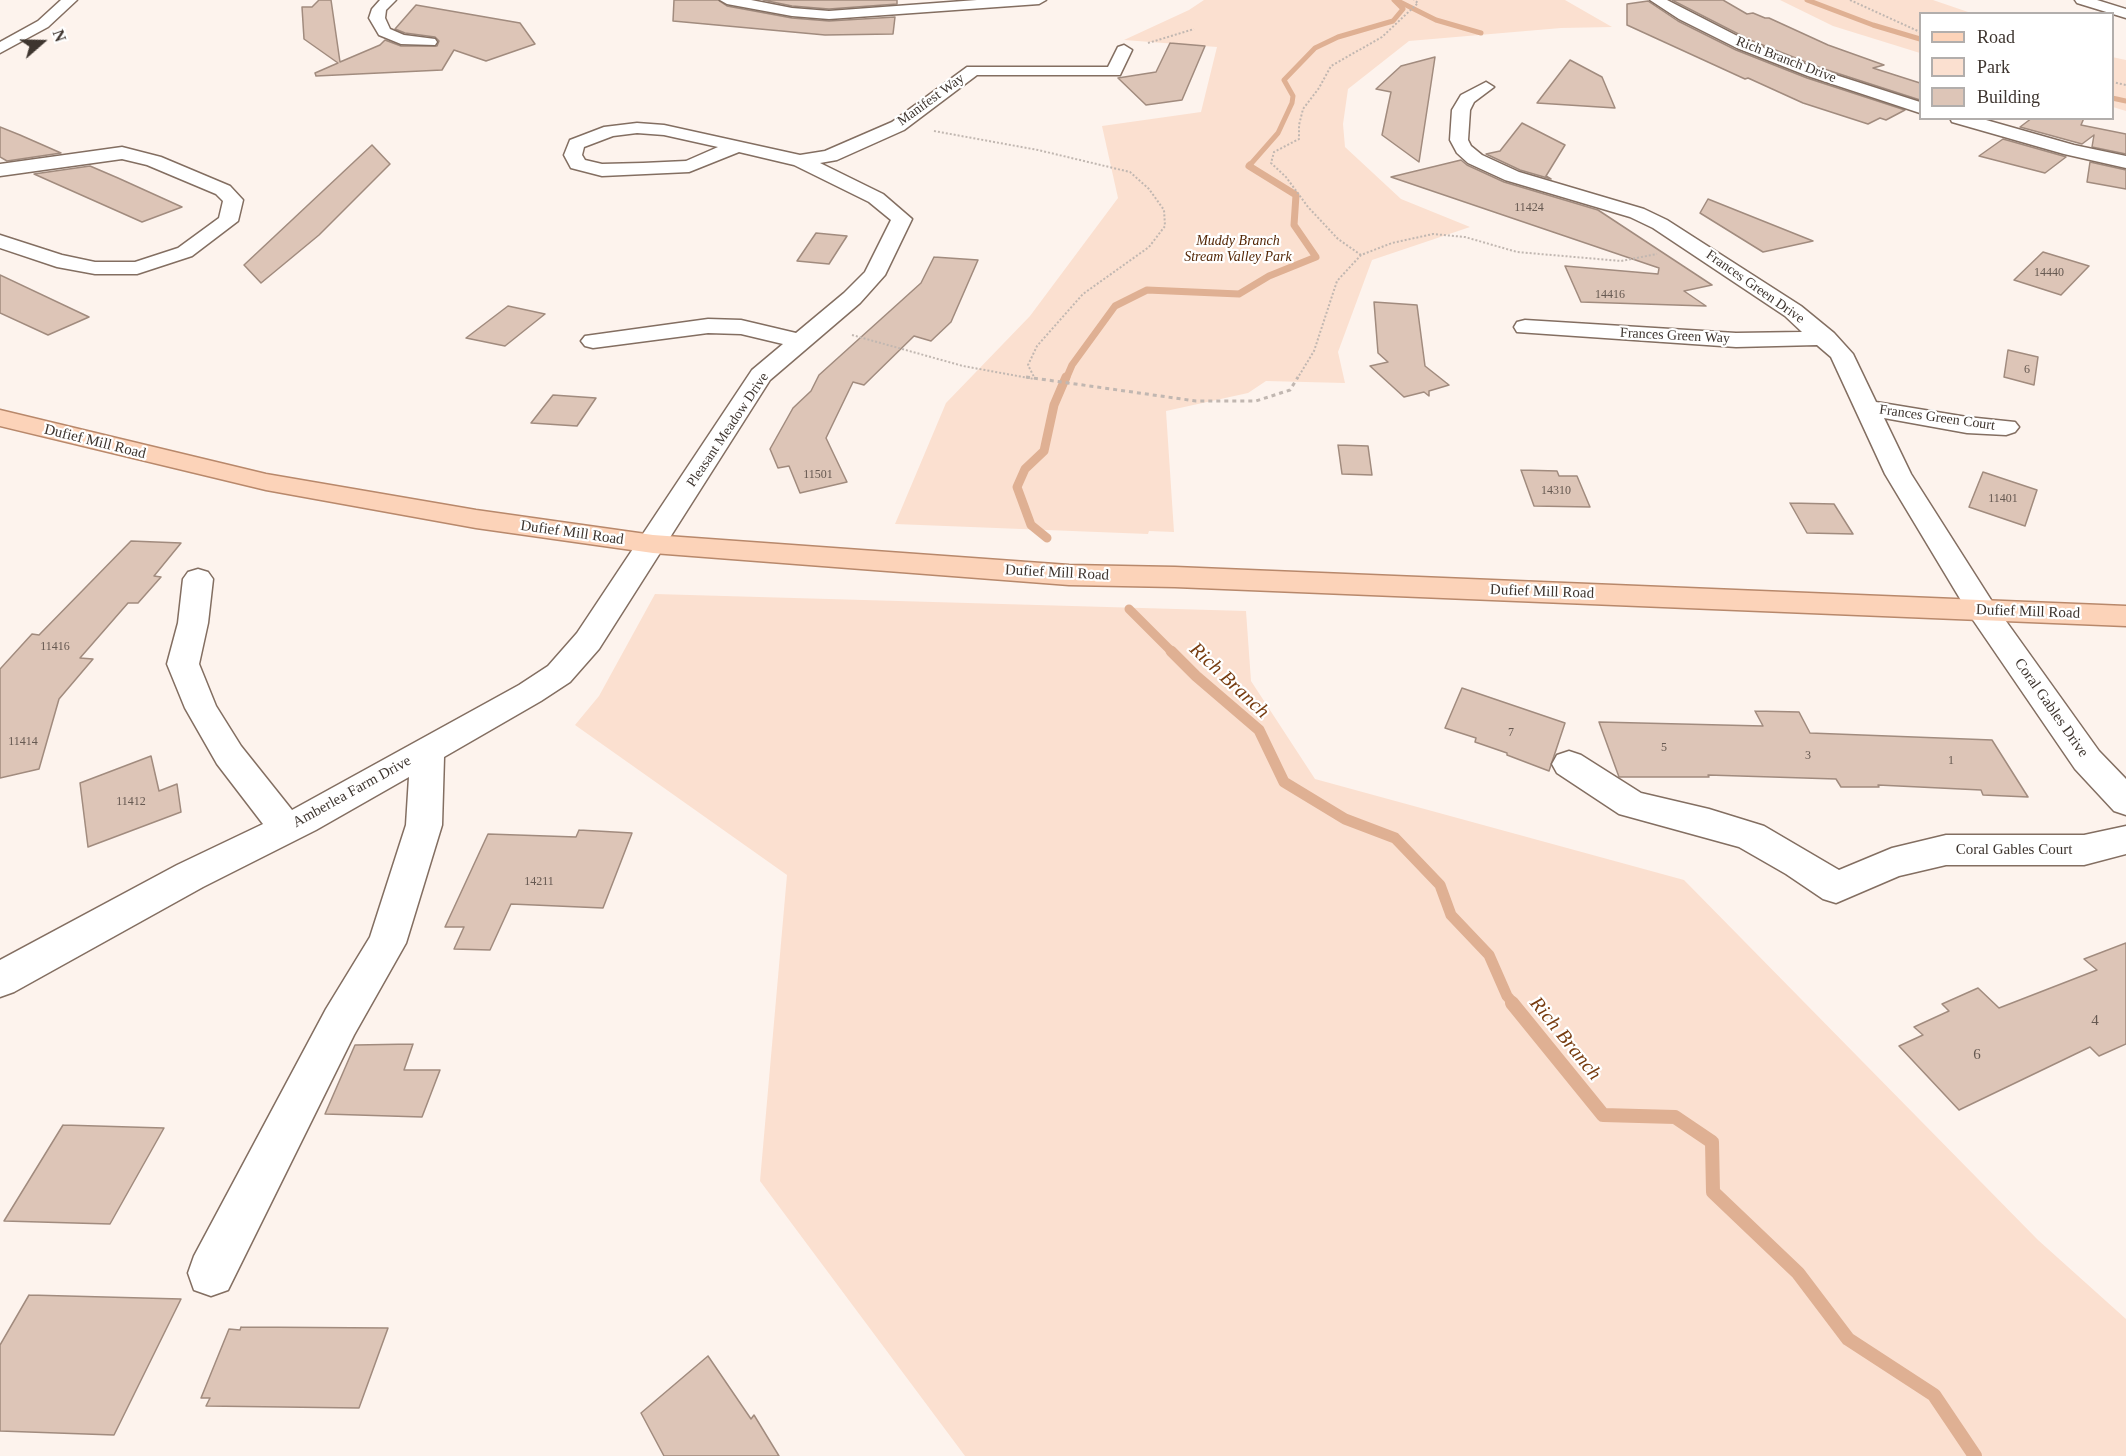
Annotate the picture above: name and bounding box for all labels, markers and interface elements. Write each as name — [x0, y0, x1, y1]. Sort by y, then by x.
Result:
north arrow — [12, 12, 72, 72]
legend — [1919, 12, 2114, 120]
text: N — [49, 27, 69, 44]
text: Road — [1977, 27, 2015, 47]
street label: Rich Branch Drive — [1734, 33, 1838, 87]
text: Park — [1977, 57, 2010, 77]
street label: Manifest Way — [894, 70, 968, 130]
text: Building — [1977, 87, 2040, 107]
house number: 11424 — [1514, 201, 1544, 215]
park label: Muddy Branch Stream Valley Park — [1184, 233, 1292, 266]
street label: Frances Green Drive — [1702, 247, 1808, 327]
house number: 14440 — [2034, 266, 2064, 280]
house number: 14416 — [1595, 288, 1625, 302]
street label: Frances Green Way — [1620, 325, 1730, 347]
house number: 6 — [2024, 363, 2030, 377]
street label: Pleasant Meadow Drive — [683, 370, 773, 490]
street label: Frances Green Court — [1878, 402, 1996, 434]
street label: Dufief Mill Road — [42, 421, 148, 463]
house number: 11501 — [803, 468, 833, 482]
house number: 14310 — [1541, 484, 1571, 498]
house number: 11401 — [1988, 492, 2018, 506]
street label: Dufief Mill Road — [519, 517, 625, 549]
street label: Dufief Mill Road — [1005, 561, 1109, 585]
street label: Dufief Mill Road — [1490, 581, 1594, 603]
street label: Dufief Mill Road — [1976, 601, 2080, 623]
water label: Rich Branch — [1184, 638, 1274, 724]
house number: 11416 — [40, 640, 70, 654]
street label: Coral Gables Drive — [2010, 655, 2092, 761]
house number: 7 — [1508, 726, 1514, 740]
house number: 11414 — [8, 735, 38, 749]
house number: 5 — [1661, 741, 1667, 755]
house number: 3 — [1805, 749, 1811, 763]
street label: Amberlea Farm Drive — [290, 752, 414, 832]
house number: 1 — [1948, 754, 1954, 768]
house number: 11412 — [116, 795, 146, 809]
street label: Coral Gables Court — [1956, 841, 2072, 859]
house number: 14211 — [524, 875, 554, 889]
water label: Rich Branch — [1524, 992, 1606, 1086]
house number: 4 — [2091, 1012, 2099, 1030]
house number: 6 — [1973, 1046, 1981, 1064]

